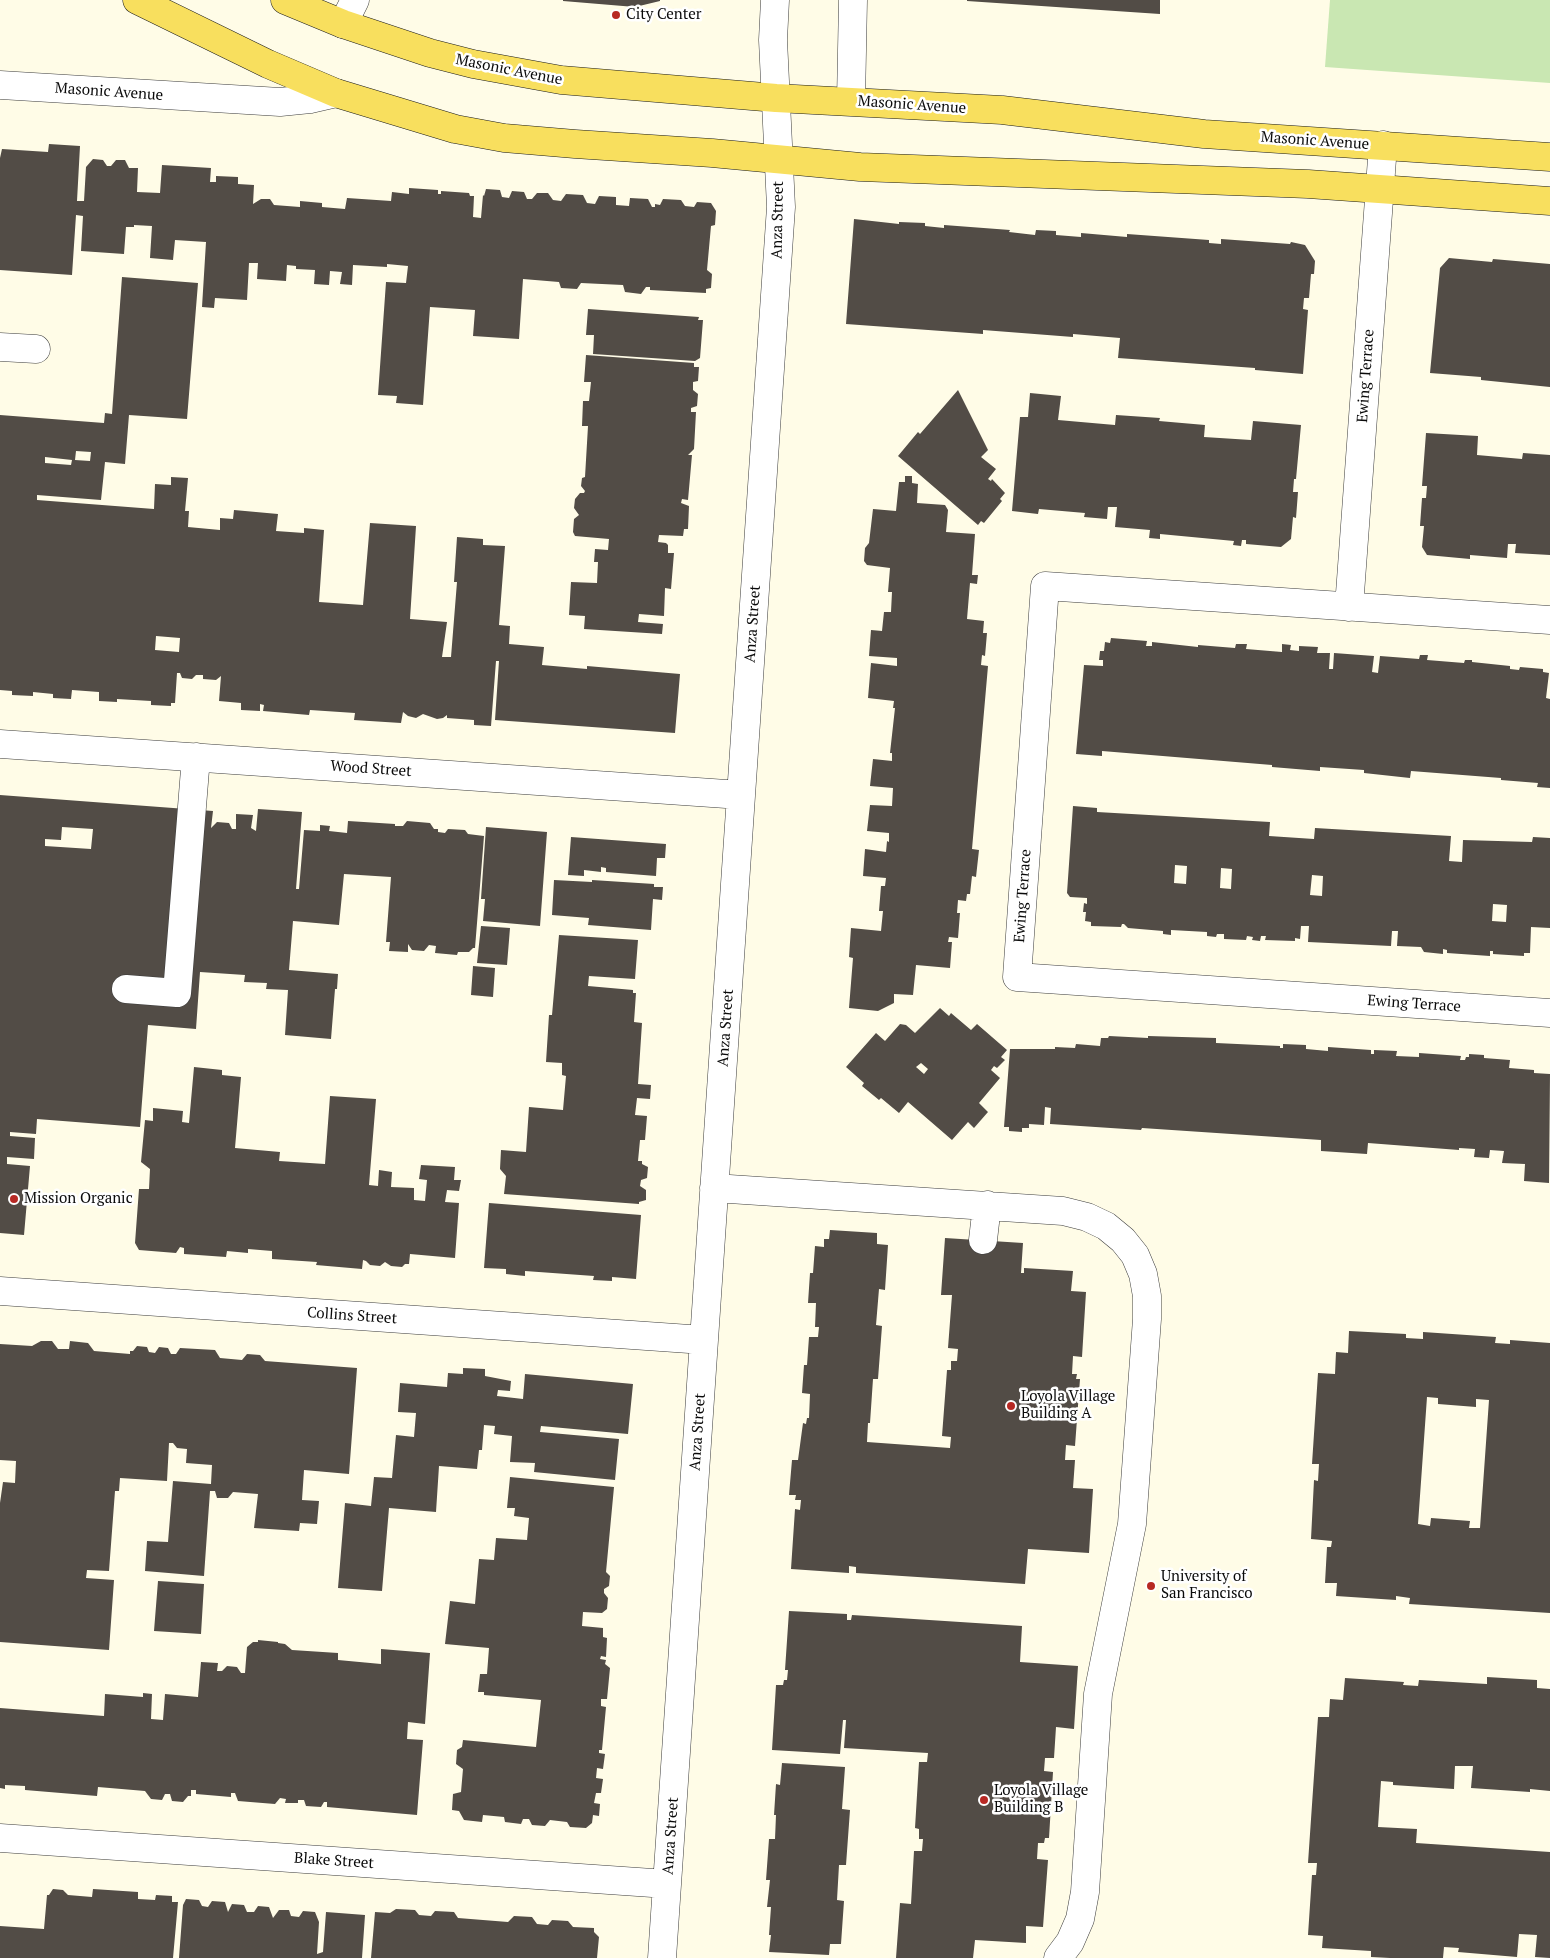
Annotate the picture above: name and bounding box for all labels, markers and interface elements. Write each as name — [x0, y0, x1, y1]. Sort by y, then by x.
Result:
place label: City Center — [626, 6, 702, 24]
marker: City Center — [610, 9, 622, 21]
street label: Masonic Avenue — [454, 51, 564, 89]
street label: Masonic Avenue — [54, 79, 164, 105]
street label: Masonic Avenue — [857, 92, 967, 118]
street label: Masonic Avenue — [1260, 128, 1370, 154]
street label: Anza Street — [768, 181, 788, 259]
street label: Ewing Terrace — [1354, 329, 1378, 423]
street label: Anza Street — [741, 585, 765, 663]
street label: Wood Street — [330, 757, 412, 781]
street label: Ewing Terrace — [1011, 849, 1035, 943]
street label: Anza Street — [714, 989, 738, 1067]
street label: Ewing Terrace — [1367, 992, 1461, 1016]
place label: Mission Organic — [24, 1190, 133, 1208]
marker: Mission Organic — [8, 1193, 20, 1205]
street label: Collins Street — [306, 1304, 398, 1328]
place label: Loyola Village Building A — [1021, 1388, 1115, 1423]
street label: Anza Street — [686, 1393, 710, 1471]
marker: Loyola Village Building A — [1005, 1400, 1017, 1412]
place label: University of San Francisco — [1161, 1568, 1253, 1603]
marker: University of San Francisco — [1145, 1580, 1157, 1592]
place label: Loyola Village Building B — [994, 1782, 1088, 1817]
marker: Loyola Village Building B — [978, 1794, 990, 1806]
street label: Anza Street — [659, 1797, 683, 1875]
street label: Blake Street — [293, 1849, 375, 1873]

